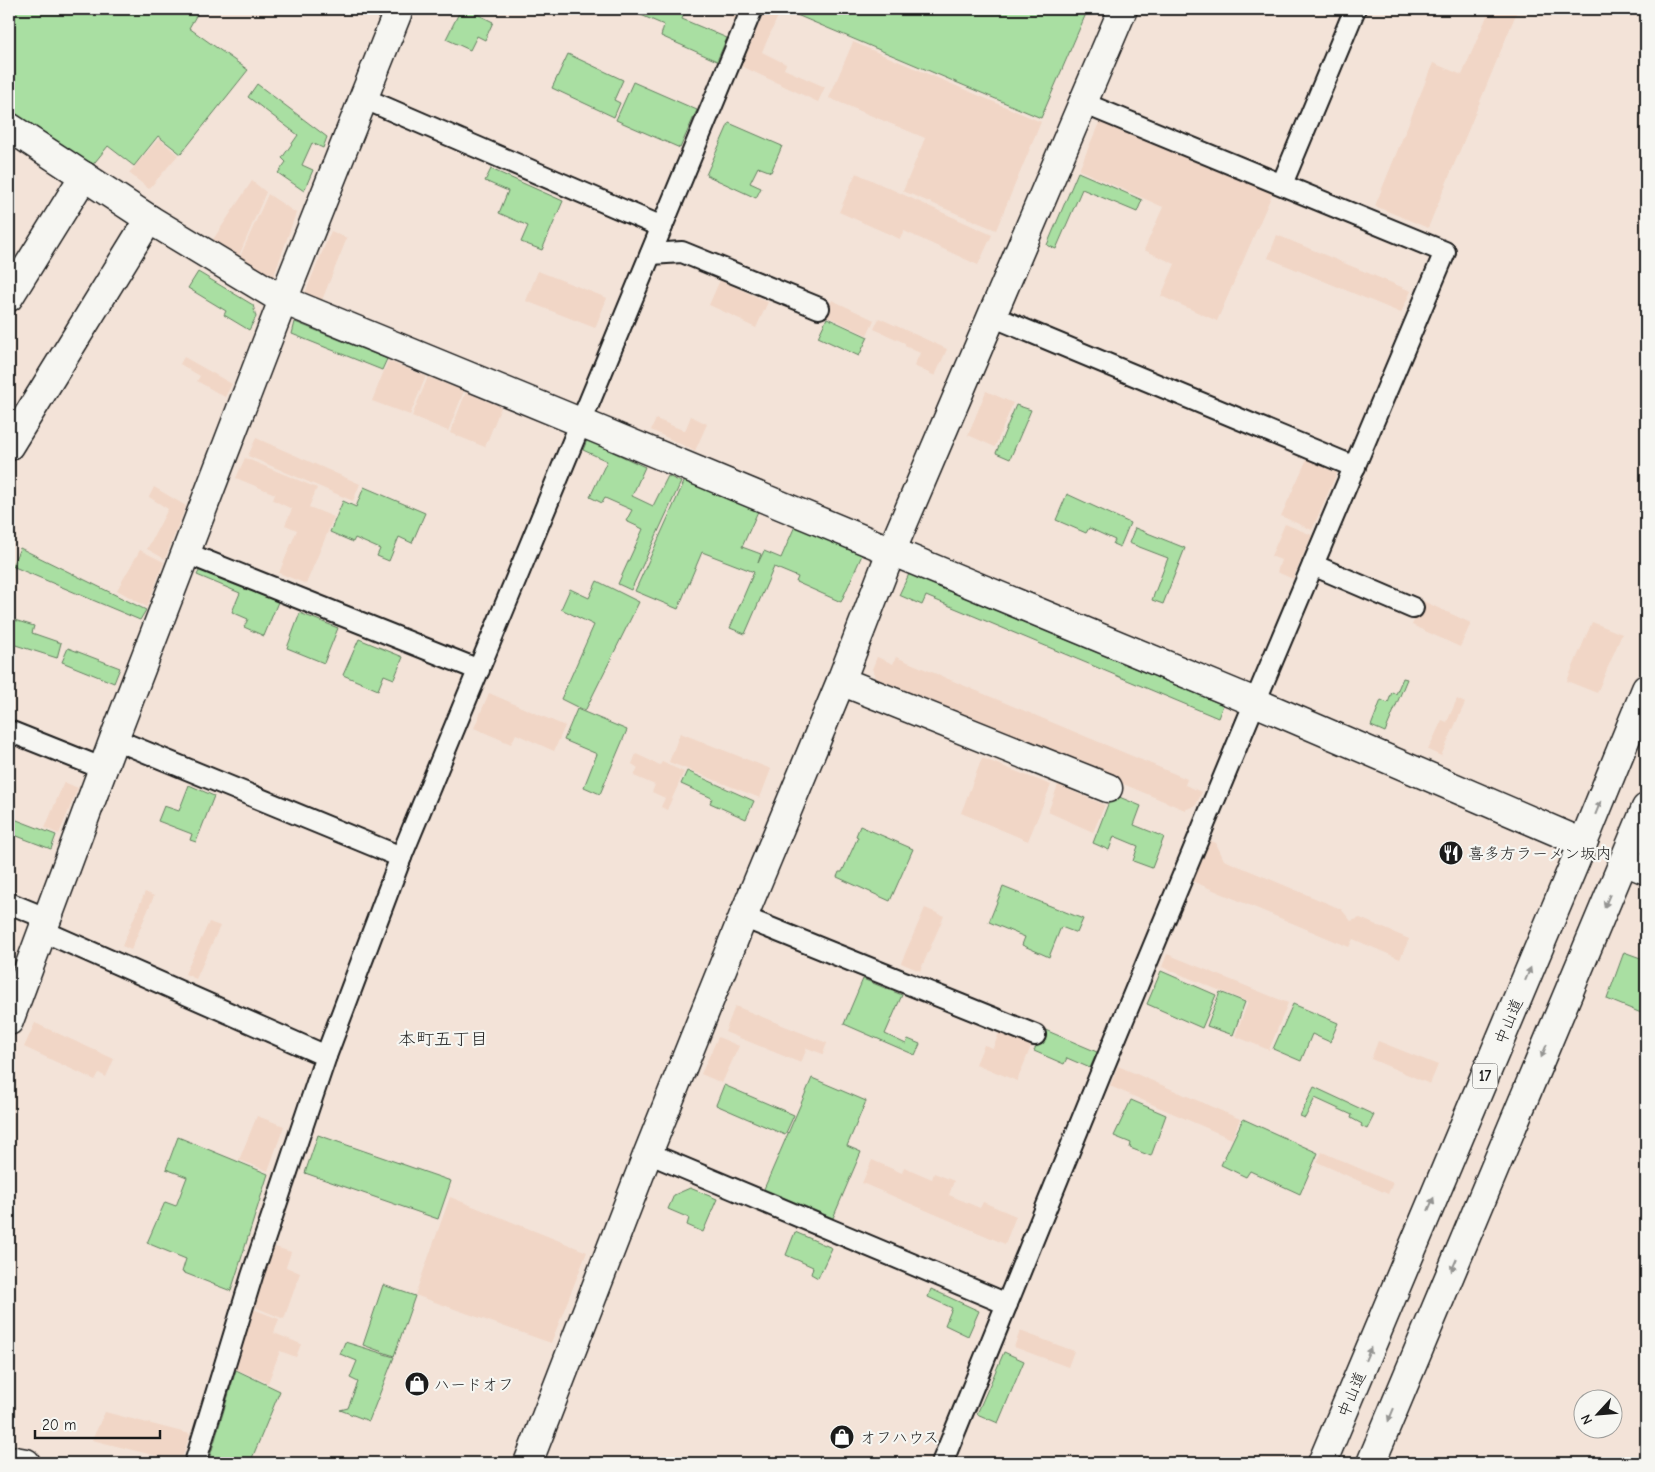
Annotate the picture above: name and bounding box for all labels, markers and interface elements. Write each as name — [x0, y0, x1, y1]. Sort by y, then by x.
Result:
one-way arrow — [1594, 800, 1602, 815]
restaurant icon: 喜多方ラーメン坂内 — [1438, 840, 1464, 866]
place label: 喜多方ラーメン坂内 — [1468, 845, 1612, 863]
one-way arrow — [1603, 894, 1611, 909]
one-way arrow — [1524, 966, 1532, 981]
street label: 中山道 — [1491, 996, 1527, 1047]
district label: 本町五丁目 — [398, 1029, 488, 1050]
one-way arrow — [1540, 1044, 1548, 1058]
road number: 17 — [1472, 1064, 1498, 1088]
one-way arrow — [1427, 1196, 1435, 1211]
one-way arrow — [1450, 1258, 1458, 1272]
one-way arrow — [1364, 1346, 1372, 1361]
street label: 中山道 — [1334, 1369, 1370, 1420]
shop icon: ハードオフ — [404, 1371, 430, 1397]
place label: ハードオフ — [434, 1376, 514, 1394]
north arrow — [1572, 1390, 1622, 1440]
scale bar — [35, 1407, 160, 1439]
one-way arrow — [1387, 1408, 1395, 1422]
text: N — [1577, 1412, 1596, 1427]
text: 20 m — [42, 1416, 76, 1434]
shop icon: オフハウス — [829, 1424, 855, 1450]
place label: オフハウス — [860, 1429, 939, 1447]

